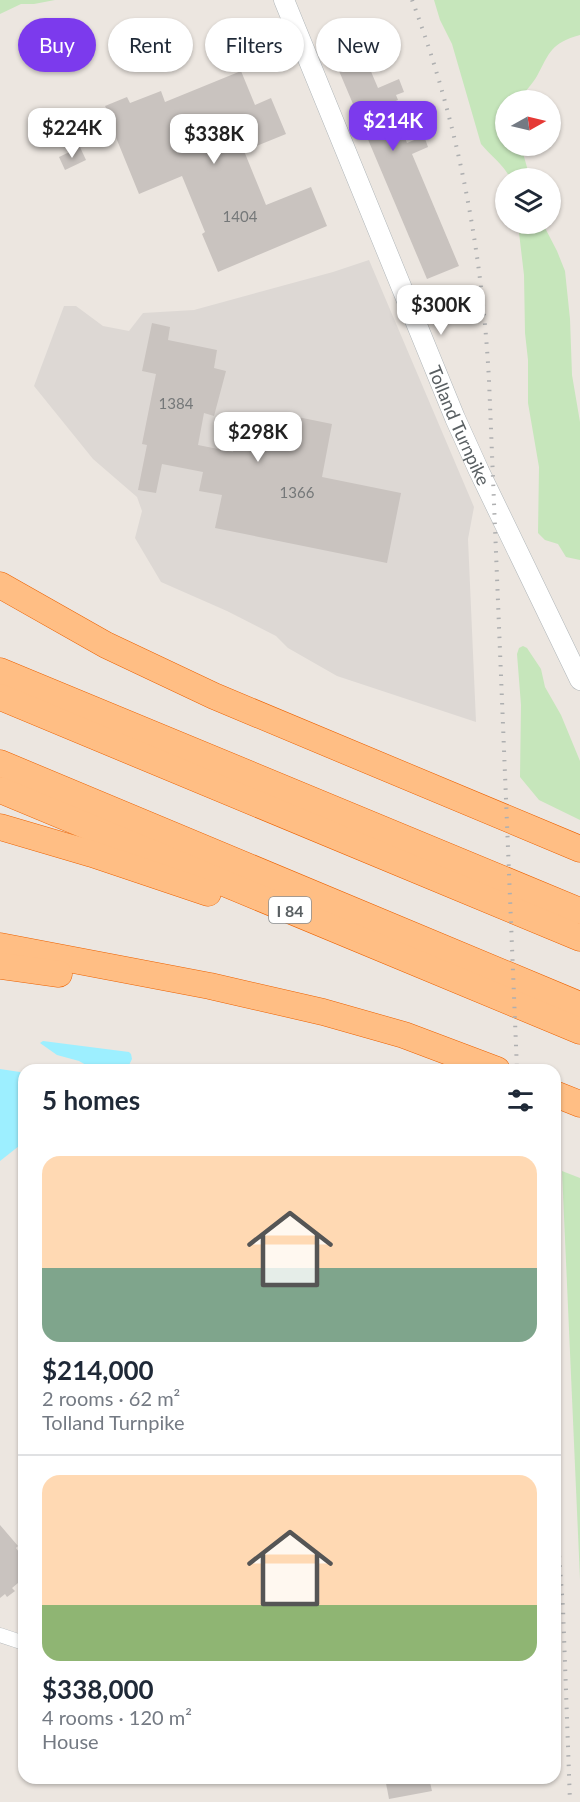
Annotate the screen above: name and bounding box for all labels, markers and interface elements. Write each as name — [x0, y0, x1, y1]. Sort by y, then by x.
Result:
chip: Buy — [18, 18, 96, 72]
chip: Rent — [108, 18, 193, 72]
chip: Filters — [205, 18, 304, 72]
chip: New — [316, 18, 401, 72]
north arrow — [495, 90, 561, 156]
map controls — [495, 90, 561, 234]
pin: $214K — [351, 101, 435, 152]
pin: $224K — [30, 108, 114, 159]
text: $214K — [363, 108, 423, 132]
pin: $338K — [172, 114, 256, 165]
text: $224K — [42, 115, 102, 139]
text: $338K — [184, 121, 244, 145]
button: layers — [495, 168, 561, 234]
house number: 1404 — [223, 207, 258, 225]
pin: $300K — [399, 285, 483, 336]
text: $300K — [411, 292, 471, 316]
street label: Tolland Turnpike — [424, 362, 495, 489]
house number: 1384 — [159, 394, 194, 412]
pin: $298K — [216, 412, 300, 463]
text: $298K — [228, 419, 288, 443]
house number: 1366 — [280, 483, 315, 501]
road number: I 84 — [269, 897, 311, 923]
text: 5 homes — [42, 1084, 140, 1116]
icon: filters — [504, 1084, 537, 1117]
icon: home — [236, 1195, 344, 1303]
text: $214,000 — [42, 1354, 154, 1386]
text: 2 rooms · 62 m² — [42, 1386, 180, 1410]
text: Tolland Turnpike — [42, 1410, 184, 1434]
icon: home — [236, 1514, 344, 1622]
text: $338,000 — [42, 1673, 154, 1705]
text: 4 rooms · 120 m² — [42, 1705, 192, 1729]
text: House — [42, 1729, 99, 1753]

